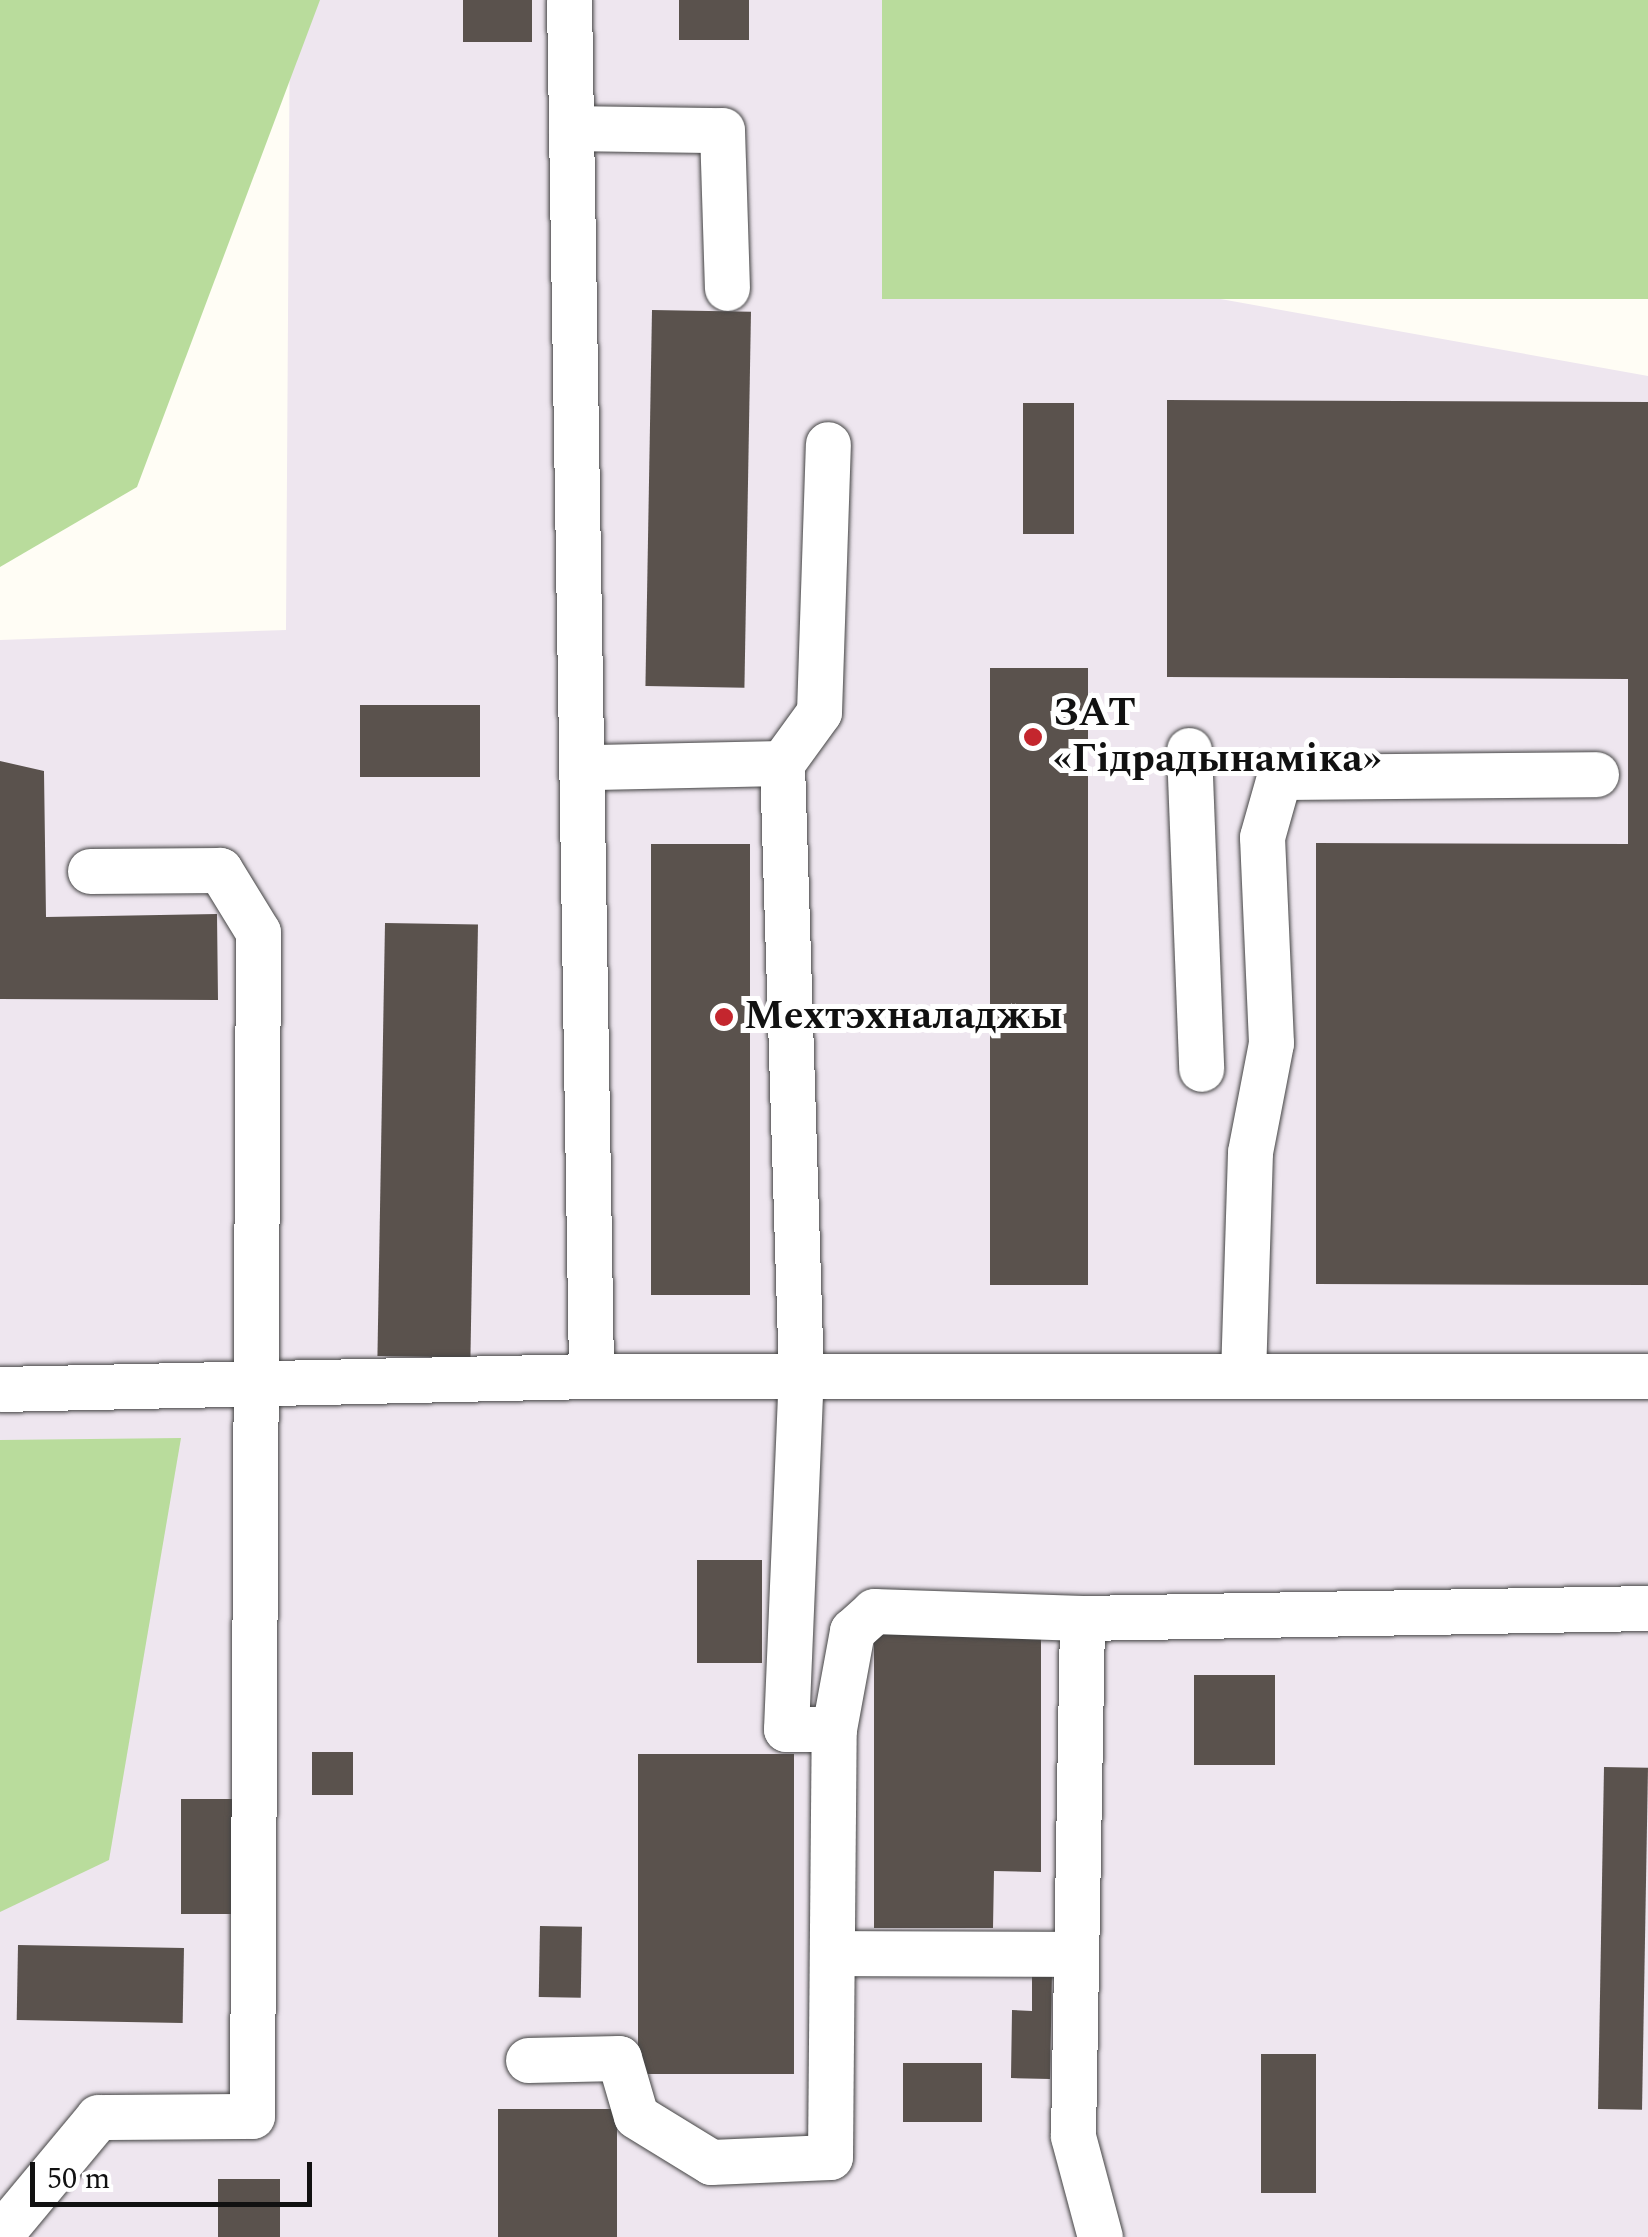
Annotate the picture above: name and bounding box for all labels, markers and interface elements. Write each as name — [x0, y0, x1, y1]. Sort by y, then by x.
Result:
place label: ЗАТ «Гідрадынаміка» — [1053, 690, 1382, 784]
marker: ЗАТ «Гідрадынаміка» — [1022, 726, 1044, 748]
place label: Мехтэхналаджы — [744, 993, 1063, 1041]
marker: Мехтэхналаджы — [713, 1006, 735, 1028]
scale bar — [35, 2142, 318, 2204]
text: 50 m — [47, 2156, 110, 2202]

